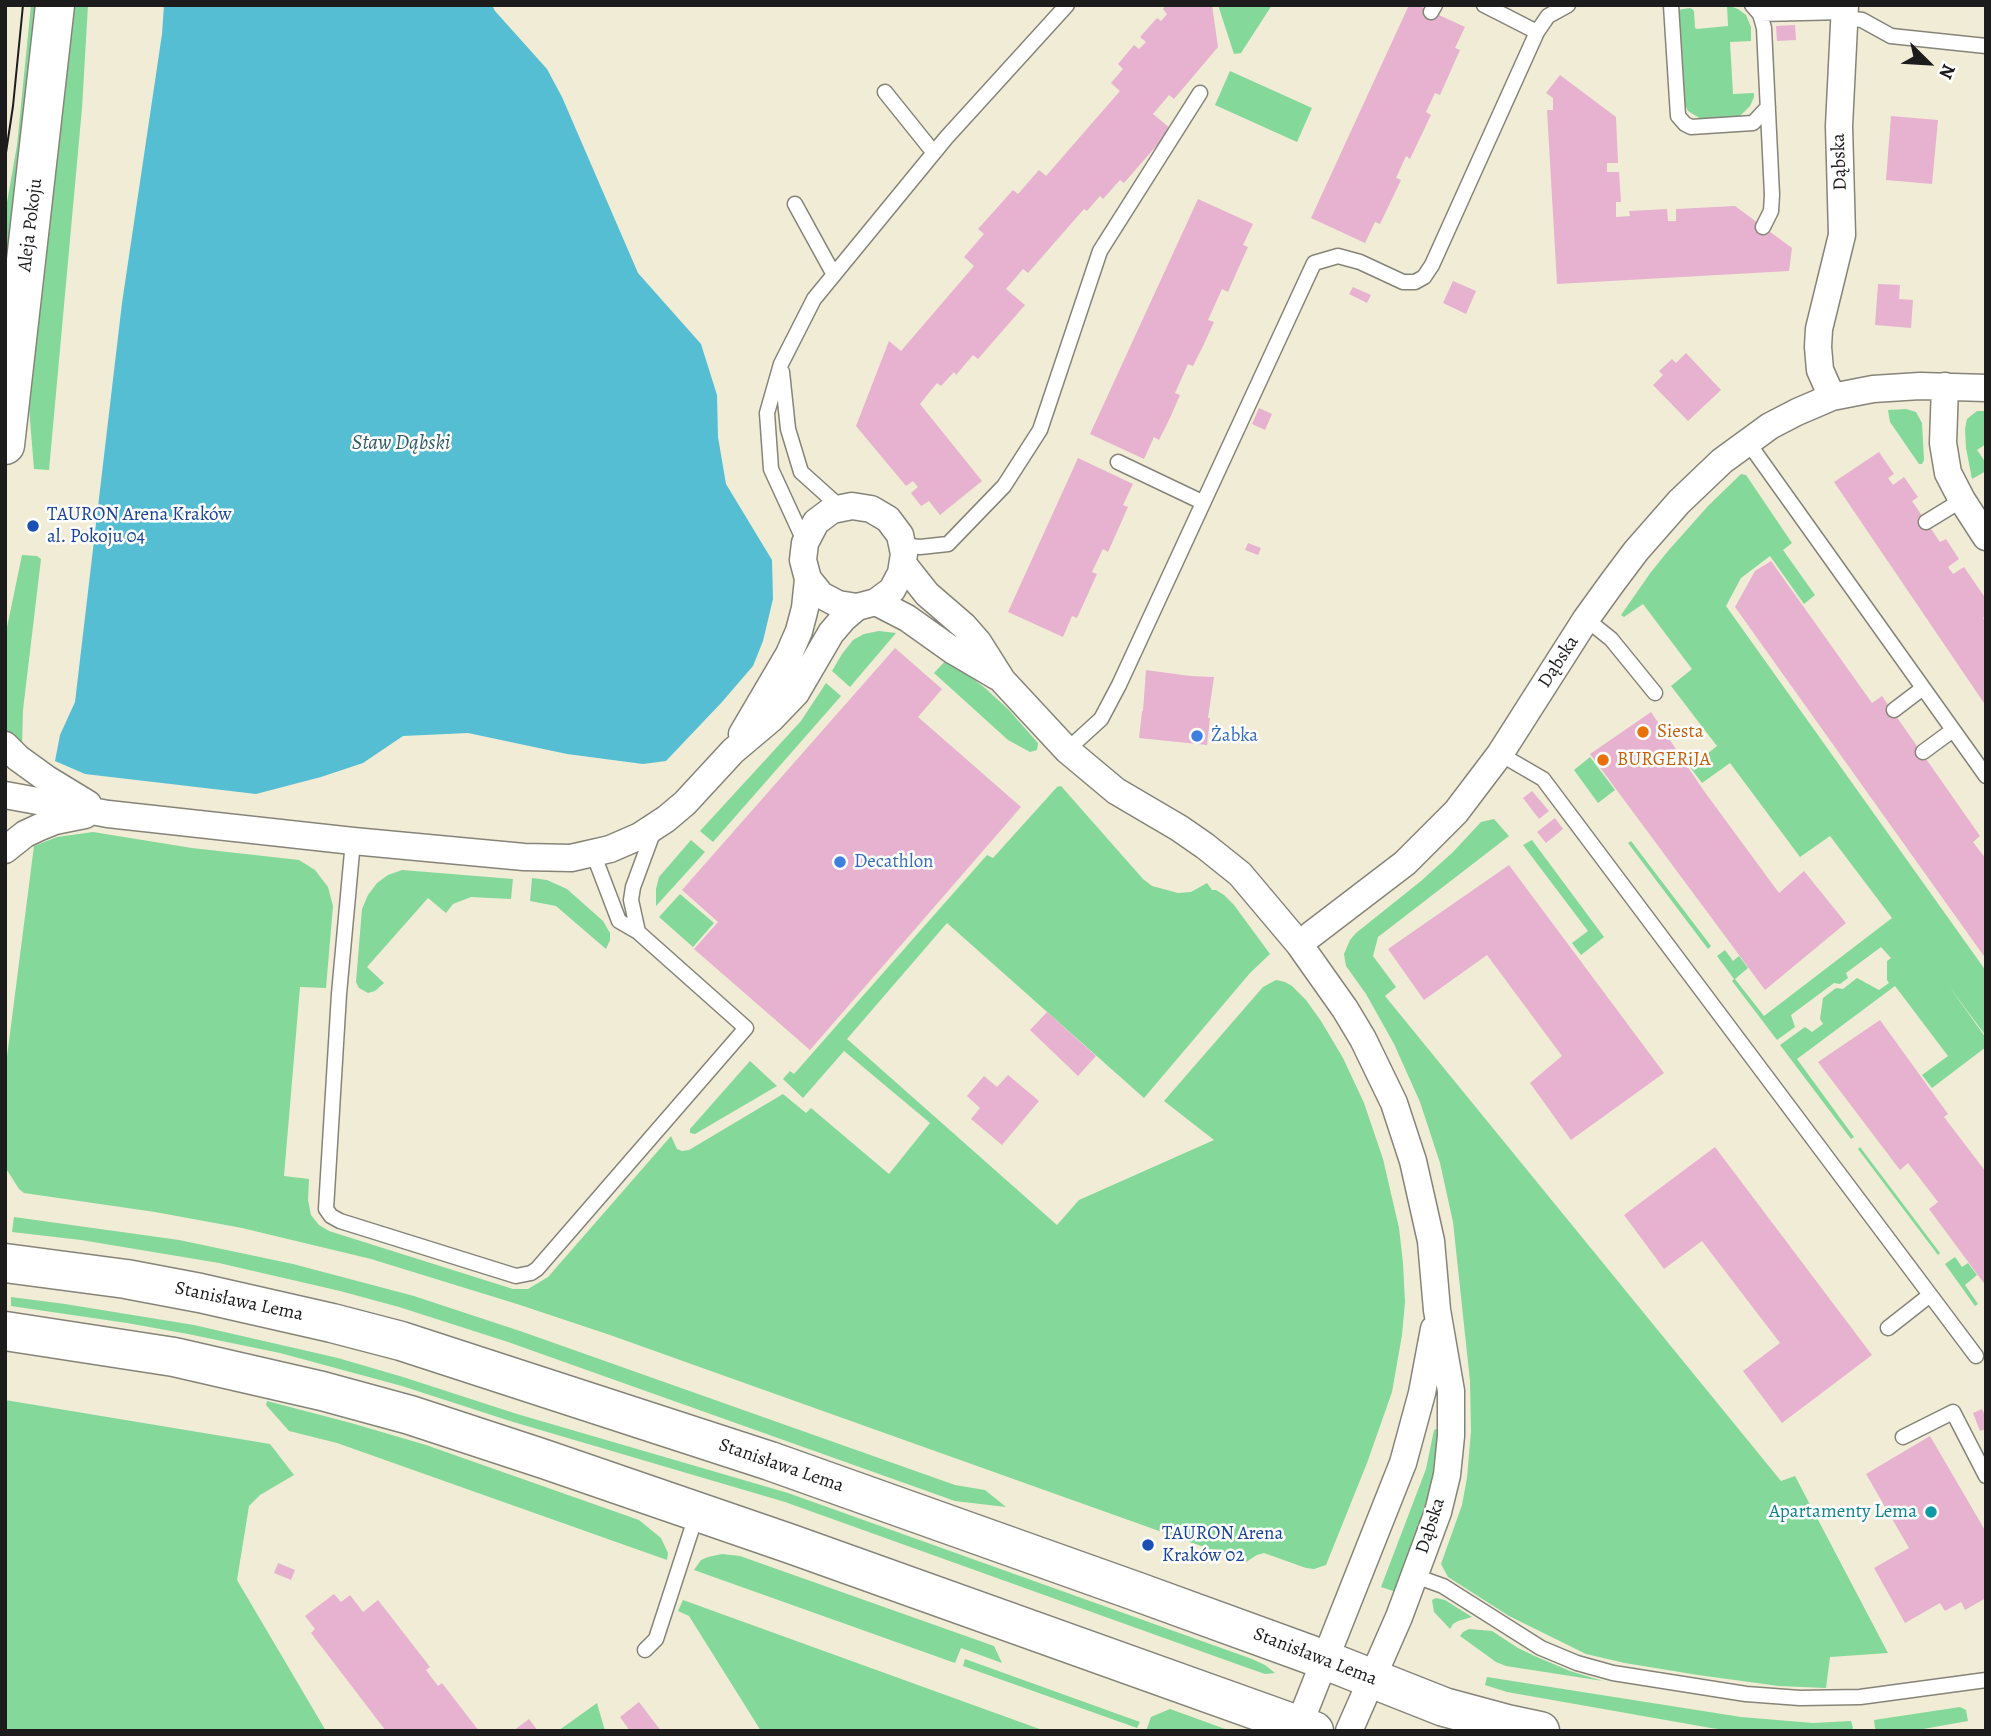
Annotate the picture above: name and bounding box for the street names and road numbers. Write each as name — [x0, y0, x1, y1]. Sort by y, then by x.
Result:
street label: Dąbska — [1828, 133, 1852, 191]
street label: Aleja Pokoju — [14, 177, 48, 273]
street label: Dąbska — [1534, 632, 1584, 692]
street label: Stanisława Lema — [173, 1277, 305, 1327]
street label: Stanisława Lema — [715, 1434, 847, 1498]
street label: Dąbska — [1411, 1495, 1451, 1557]
street label: Stanisława Lema — [1250, 1623, 1380, 1691]

